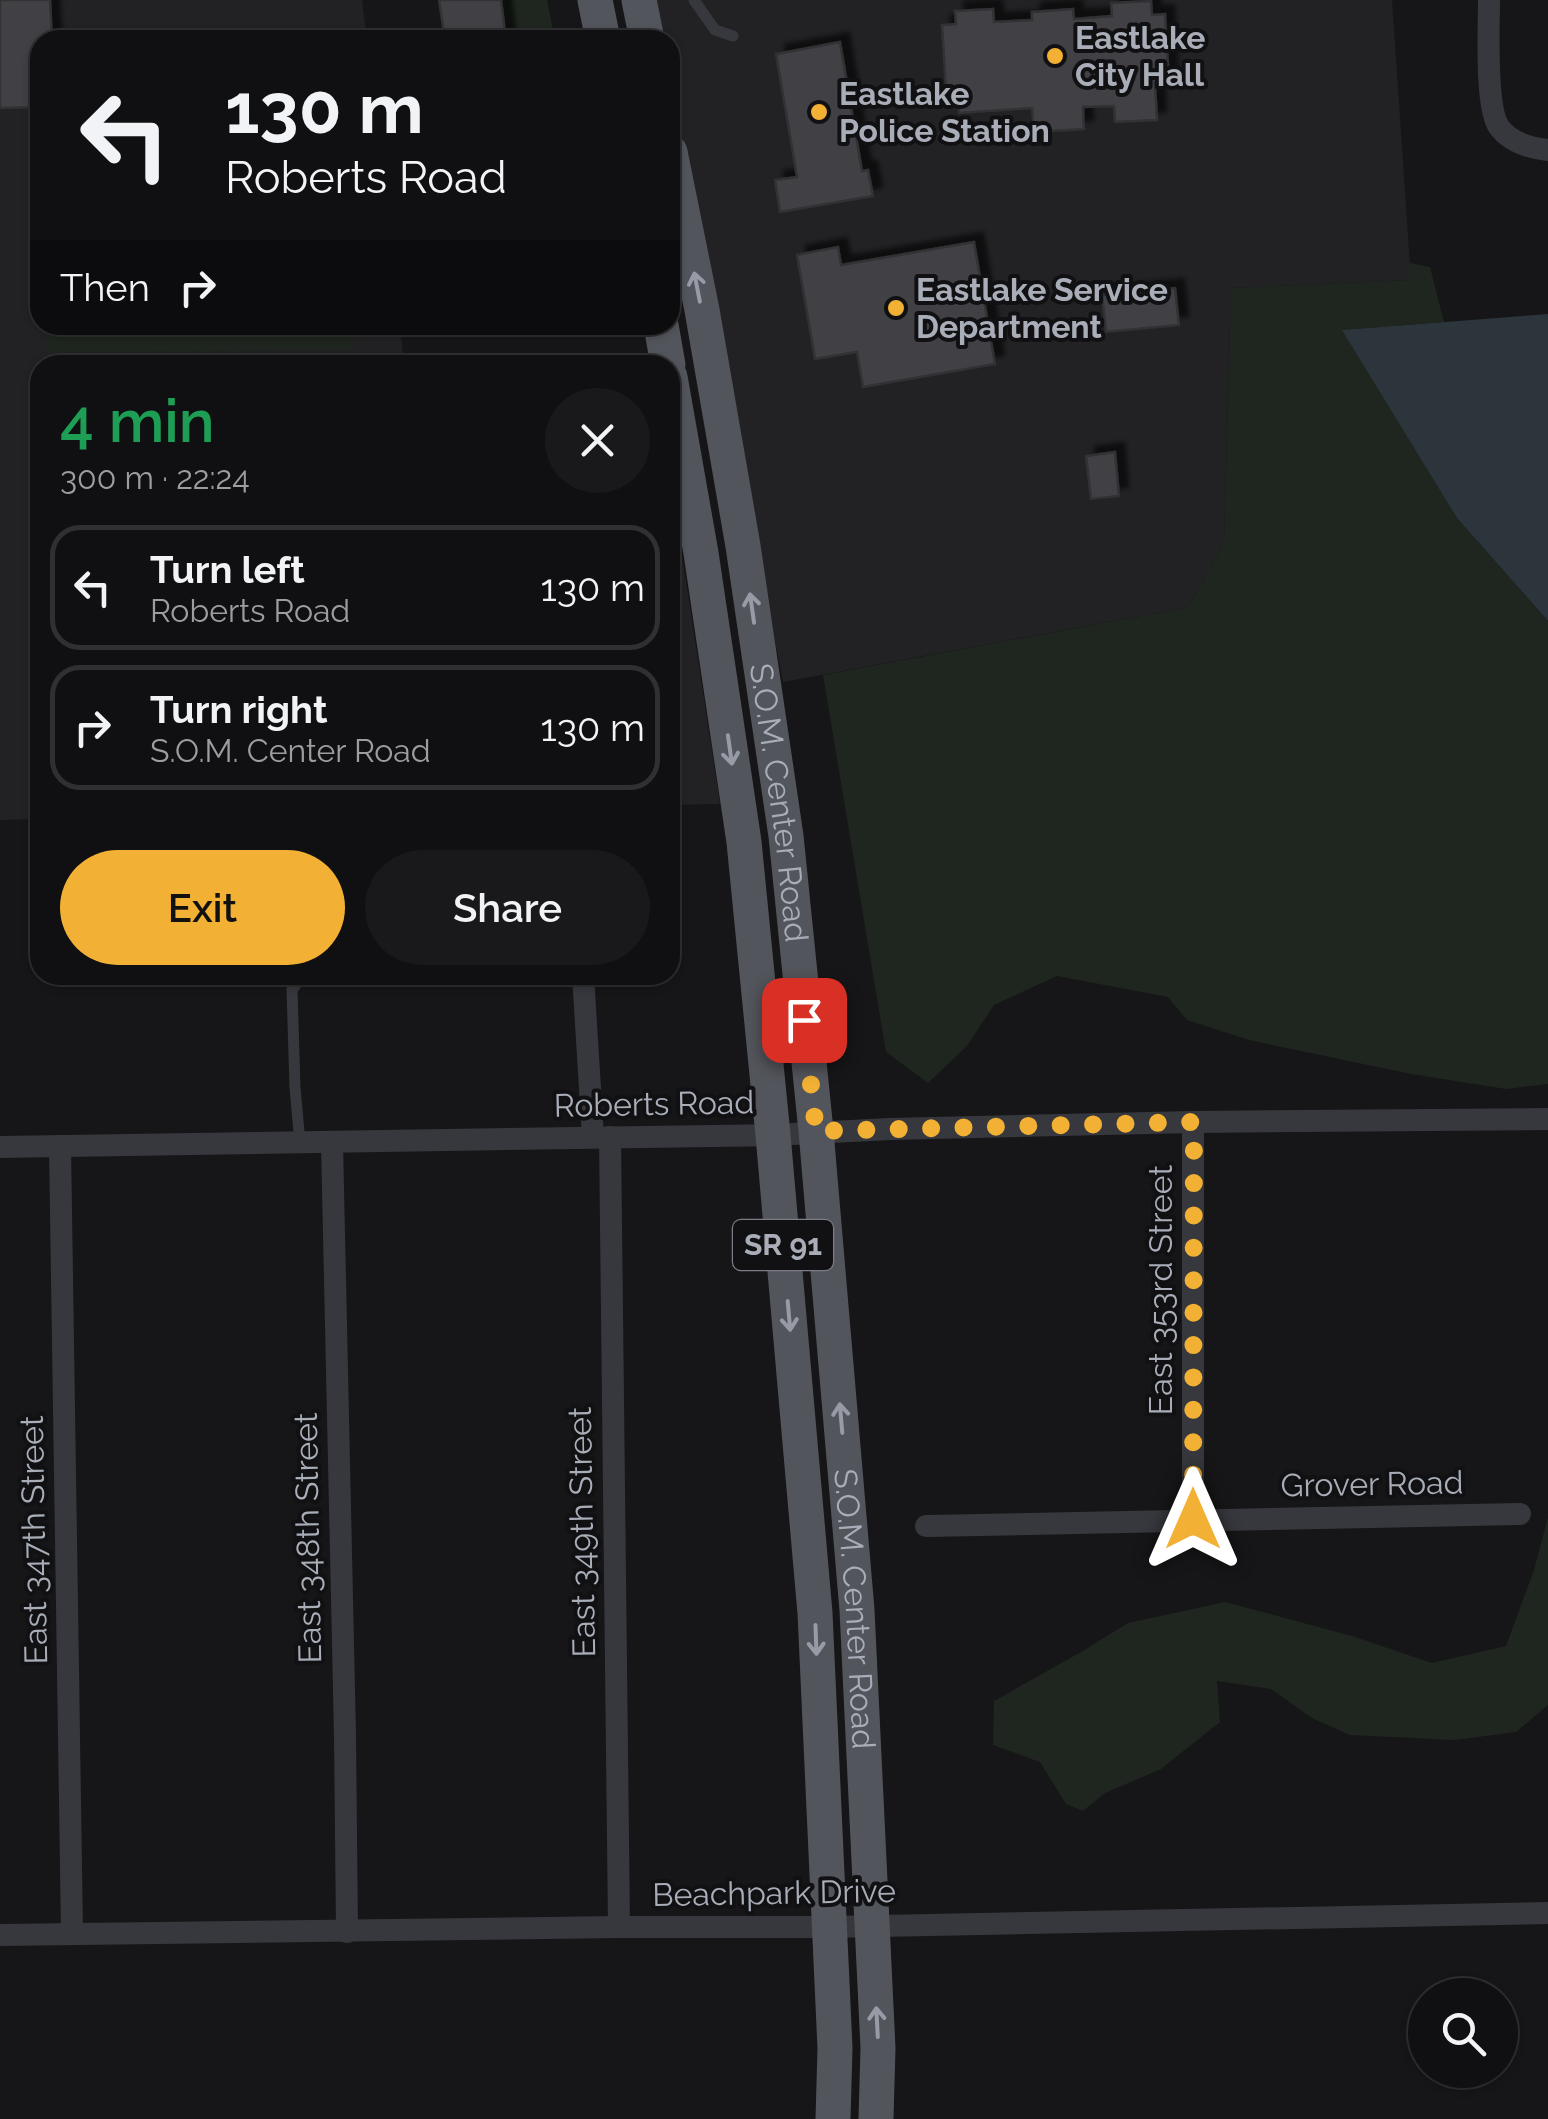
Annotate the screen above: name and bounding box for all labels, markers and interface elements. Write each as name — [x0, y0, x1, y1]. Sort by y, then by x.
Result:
place label: Eastlake City Hall — [1075, 19, 1205, 93]
marker: Eastlake City Hall — [1044, 45, 1066, 67]
text: 130 m — [225, 67, 424, 149]
icon: left — [60, 70, 190, 200]
place label: Eastlake Police Station — [839, 75, 1050, 149]
marker: Eastlake Police Station — [808, 101, 830, 123]
text: Roberts Road — [225, 151, 507, 204]
icon: right — [170, 260, 225, 315]
text: Then — [60, 265, 150, 310]
place label: Eastlake Service Department — [916, 271, 1168, 345]
one-way arrow — [687, 272, 706, 304]
marker: Eastlake Service Department — [885, 297, 907, 319]
text: 4 min — [60, 386, 215, 456]
button: close — [545, 388, 650, 493]
text: 300 m · 22:24 — [60, 459, 250, 496]
text: Turn left — [150, 547, 305, 592]
icon: left — [65, 560, 120, 615]
text: 130 m — [541, 565, 645, 610]
text: Roberts Road — [150, 592, 350, 629]
one-way arrow — [742, 592, 761, 625]
street label: S.O.M. Center Road — [743, 661, 816, 944]
text: Turn right — [150, 687, 327, 732]
icon: right — [65, 700, 120, 755]
text: 130 m — [541, 705, 645, 750]
text: S.O.M. Center Road — [150, 732, 431, 769]
one-way arrow — [721, 733, 740, 765]
button: Exit — [60, 850, 345, 965]
button: Share — [365, 850, 650, 965]
pin — [762, 978, 847, 1063]
icon: arrive — [777, 993, 832, 1048]
street label: Roberts Road — [554, 1083, 754, 1124]
street label: East 353rd Street — [1142, 1165, 1179, 1415]
road number: SR 91 — [733, 1220, 833, 1270]
one-way arrow — [779, 1300, 798, 1332]
one-way arrow — [831, 1402, 850, 1434]
street label: East 349th Street — [561, 1406, 602, 1658]
street label: East 348th Street — [287, 1412, 328, 1664]
street label: East 347th Street — [13, 1415, 54, 1665]
street label: Grover Road — [1280, 1463, 1464, 1504]
street label: S.O.M. Center Road — [827, 1467, 883, 1750]
position arrow — [1141, 1467, 1245, 1571]
one-way arrow — [807, 1624, 826, 1656]
street label: Beachpark Drive — [652, 1872, 896, 1913]
map controls — [1408, 1978, 1518, 2088]
button: search — [1408, 1978, 1518, 2088]
one-way arrow — [867, 2006, 886, 2038]

